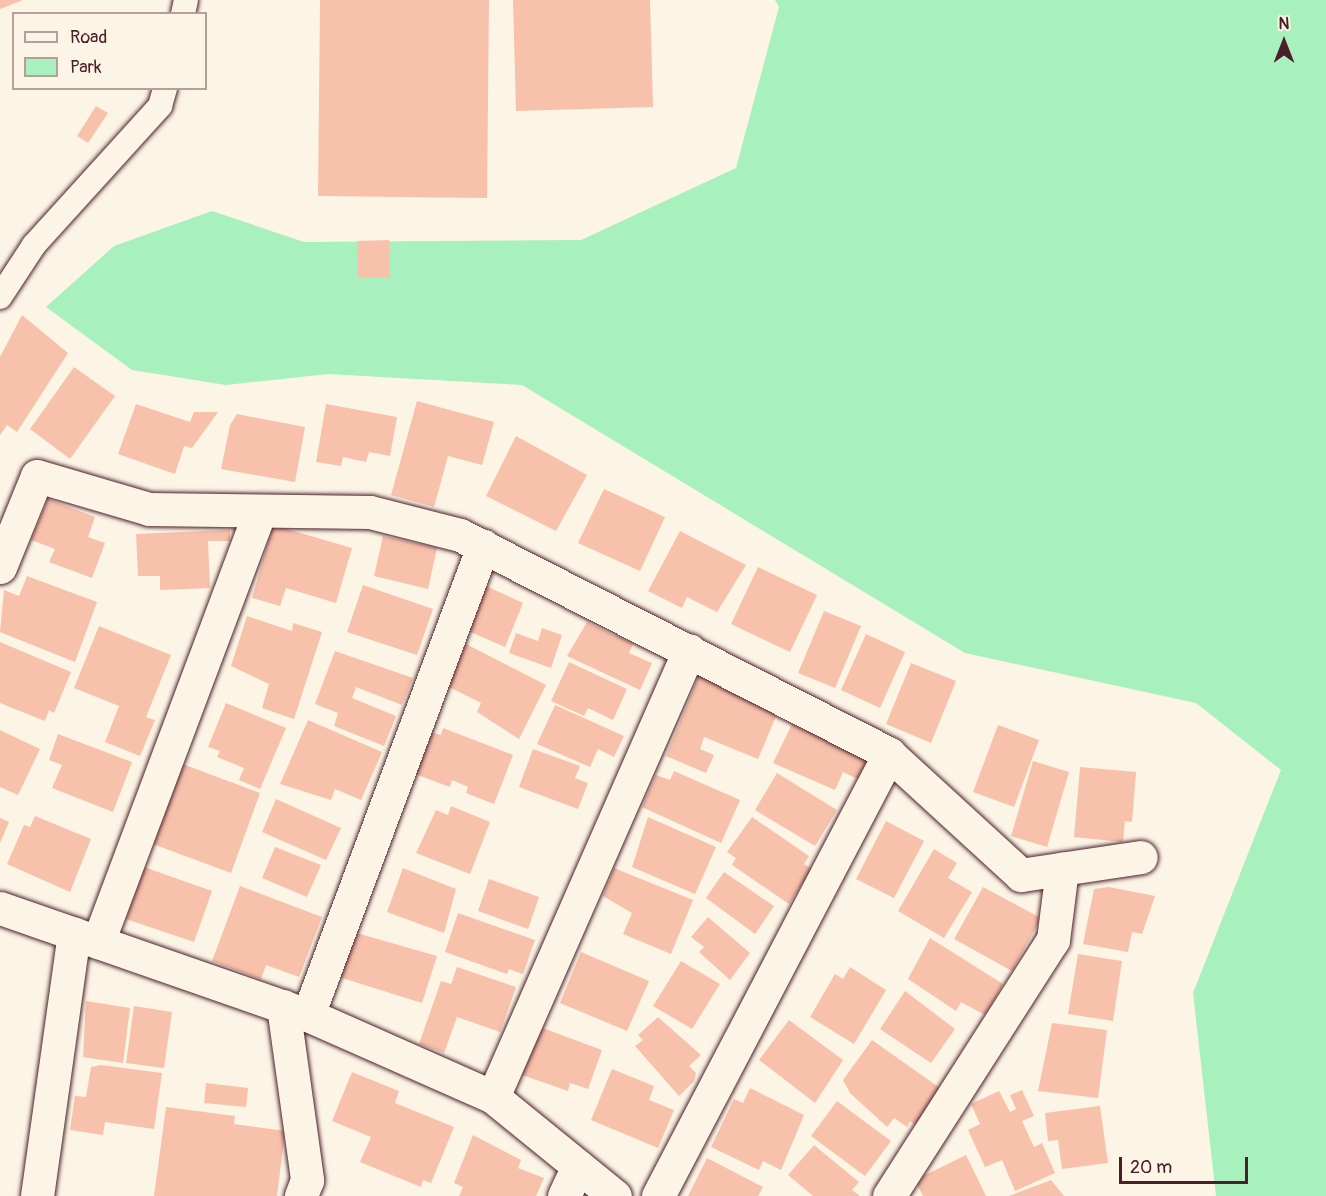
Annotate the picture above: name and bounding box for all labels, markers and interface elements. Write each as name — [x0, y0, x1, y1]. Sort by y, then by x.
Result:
legend — [12, 12, 207, 90]
north arrow — [1254, 12, 1314, 72]
text: N — [1279, 14, 1289, 34]
text: Road — [70, 26, 107, 49]
text: Park — [70, 56, 102, 79]
scale bar — [1122, 1145, 1251, 1183]
text: 20 m — [1130, 1156, 1172, 1179]

